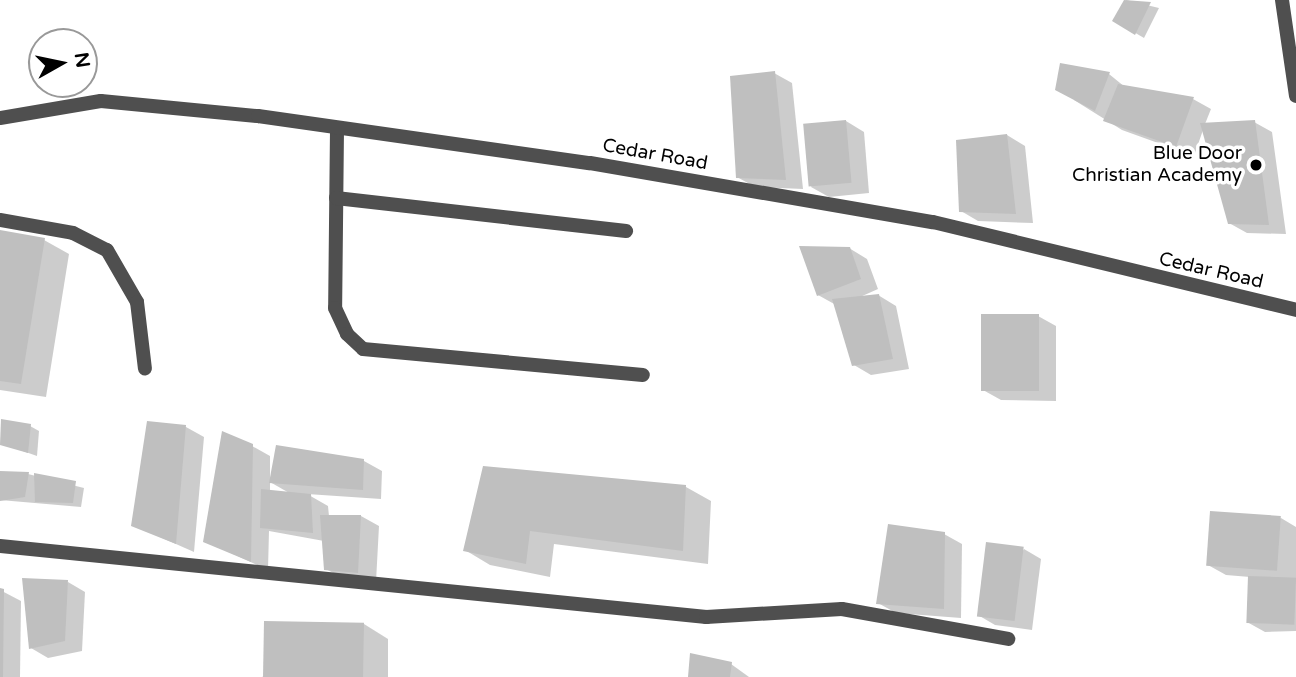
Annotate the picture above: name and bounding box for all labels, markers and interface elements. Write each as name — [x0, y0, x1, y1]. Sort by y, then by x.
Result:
north arrow — [28, 28, 98, 98]
text: N — [70, 51, 94, 69]
street label: Cedar Road — [601, 135, 709, 175]
place label: Blue Door Christian Academy — [1072, 143, 1242, 187]
marker: Blue Door Christian Academy — [1248, 157, 1264, 173]
street label: Cedar Road — [1157, 248, 1265, 294]

